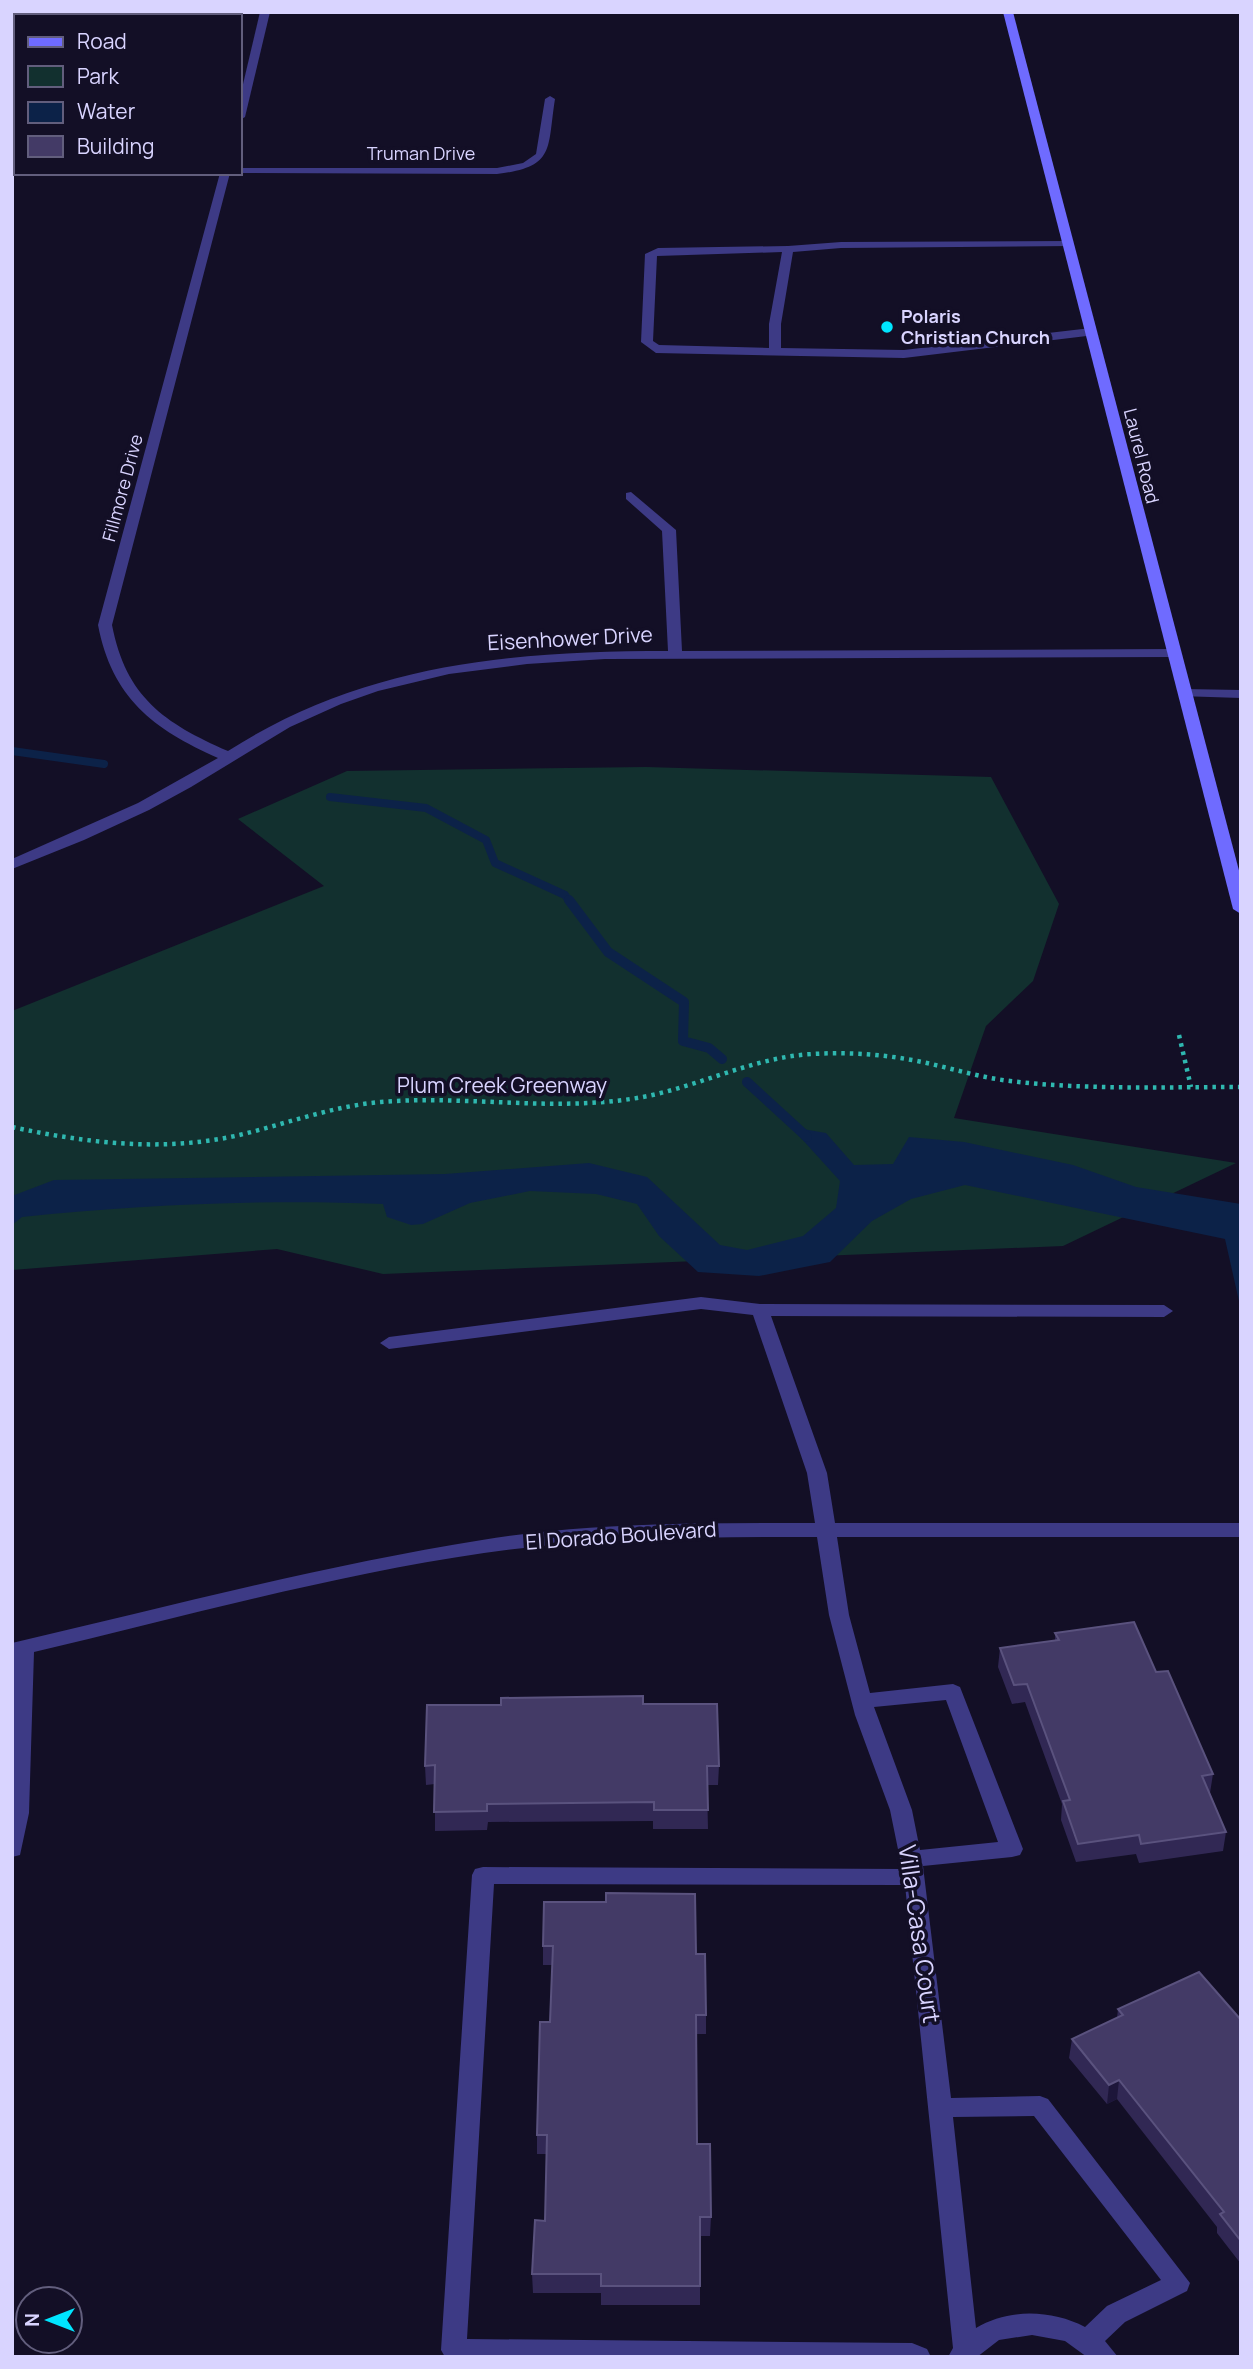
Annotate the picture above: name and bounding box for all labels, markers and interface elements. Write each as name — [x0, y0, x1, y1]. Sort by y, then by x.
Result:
legend — [14, 14, 242, 175]
text: Road — [77, 27, 127, 55]
text: Park — [77, 62, 119, 90]
text: Water — [77, 97, 136, 125]
text: Building — [77, 132, 154, 160]
street label: Truman Drive — [367, 141, 475, 165]
place label: Polaris Christian Church — [901, 304, 1050, 349]
marker: Polaris Christian Church — [879, 319, 895, 335]
street label: Laurel Road — [1119, 406, 1165, 506]
street label: Fillmore Drive — [96, 431, 148, 544]
street label: Eisenhower Drive — [487, 620, 653, 656]
street label: Plum Creek Greenway — [397, 1071, 607, 1099]
street label: El Dorado Boulevard — [524, 1514, 717, 1556]
street label: Villa-Casa Court — [892, 1843, 949, 2025]
north arrow — [14, 2285, 84, 2355]
text: N — [19, 2313, 45, 2327]

